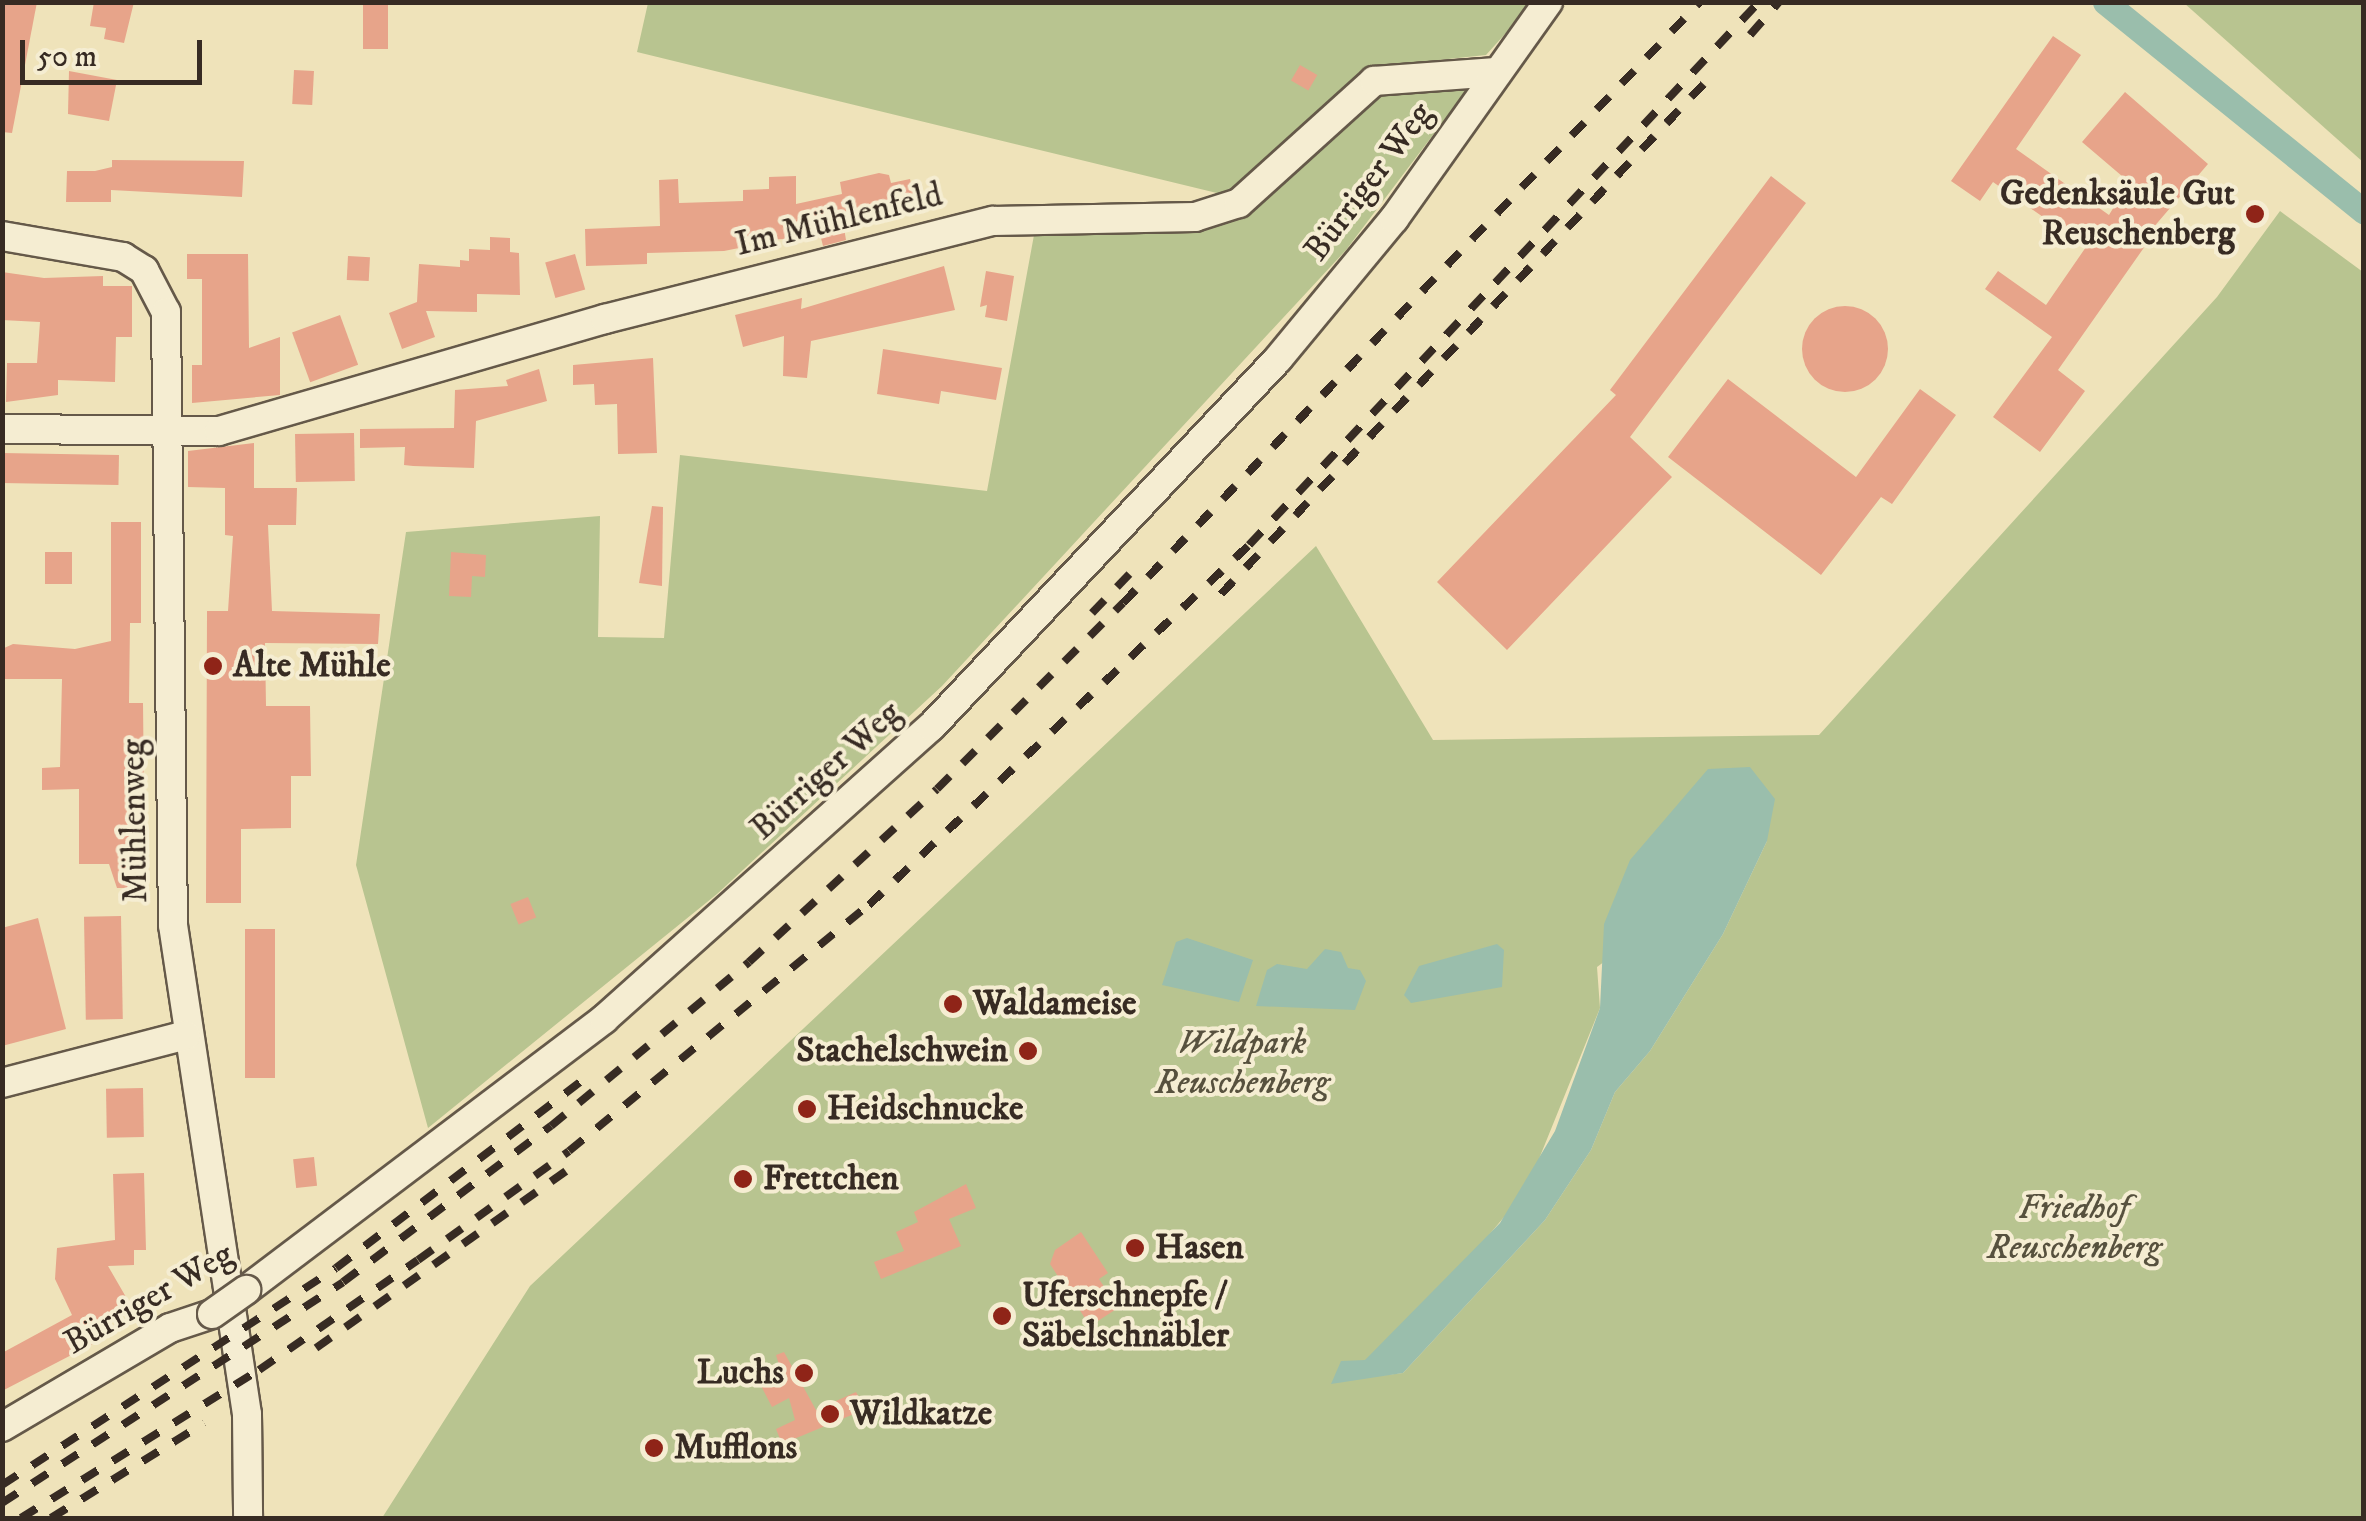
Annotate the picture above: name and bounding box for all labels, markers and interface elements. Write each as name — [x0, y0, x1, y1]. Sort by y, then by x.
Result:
scale bar — [25, 20, 208, 82]
text: 50 m — [37, 39, 97, 76]
street label: Bürriger Weg — [1296, 94, 1442, 270]
place label: Gedenksäule Gut Reuschenberg — [2000, 173, 2235, 255]
street label: Im Mühlenfeld — [731, 174, 947, 266]
marker: Gedenksäule Gut Reuschenberg — [2244, 203, 2266, 225]
place label: Alte Mühle — [233, 645, 391, 687]
marker: Alte Mühle — [202, 655, 224, 677]
street label: Bürriger Weg — [742, 692, 910, 850]
street label: Mühlenweg — [113, 739, 157, 903]
place label: Waldameise — [973, 983, 1137, 1025]
marker: Waldameise — [942, 993, 964, 1015]
park label: Wildpark Reuschenberg — [1155, 1022, 1329, 1104]
place label: Stachelschwein — [796, 1030, 1008, 1072]
marker: Stachelschwein — [1017, 1040, 1039, 1062]
place label: Heidschnucke — [827, 1088, 1024, 1130]
marker: Heidschnucke — [796, 1098, 818, 1120]
place label: Frettchen — [763, 1158, 899, 1200]
marker: Frettchen — [732, 1168, 754, 1190]
park label: Friedhof Reuschenberg — [1987, 1187, 2161, 1269]
place label: Hasen — [1155, 1227, 1244, 1269]
street label: Bürriger Weg — [57, 1234, 241, 1364]
marker: Hasen — [1124, 1237, 1146, 1259]
place label: Uferschnepfe / Säbelschnäbler — [1022, 1275, 1229, 1357]
marker: Uferschnepfe / Säbelschnäbler — [991, 1305, 1013, 1327]
place label: Luchs — [697, 1352, 784, 1394]
marker: Luchs — [793, 1362, 815, 1384]
place label: Wildkatze — [850, 1393, 992, 1435]
marker: Wildkatze — [819, 1403, 841, 1425]
place label: Mufflons — [674, 1427, 797, 1469]
marker: Mufflons — [643, 1437, 665, 1459]

